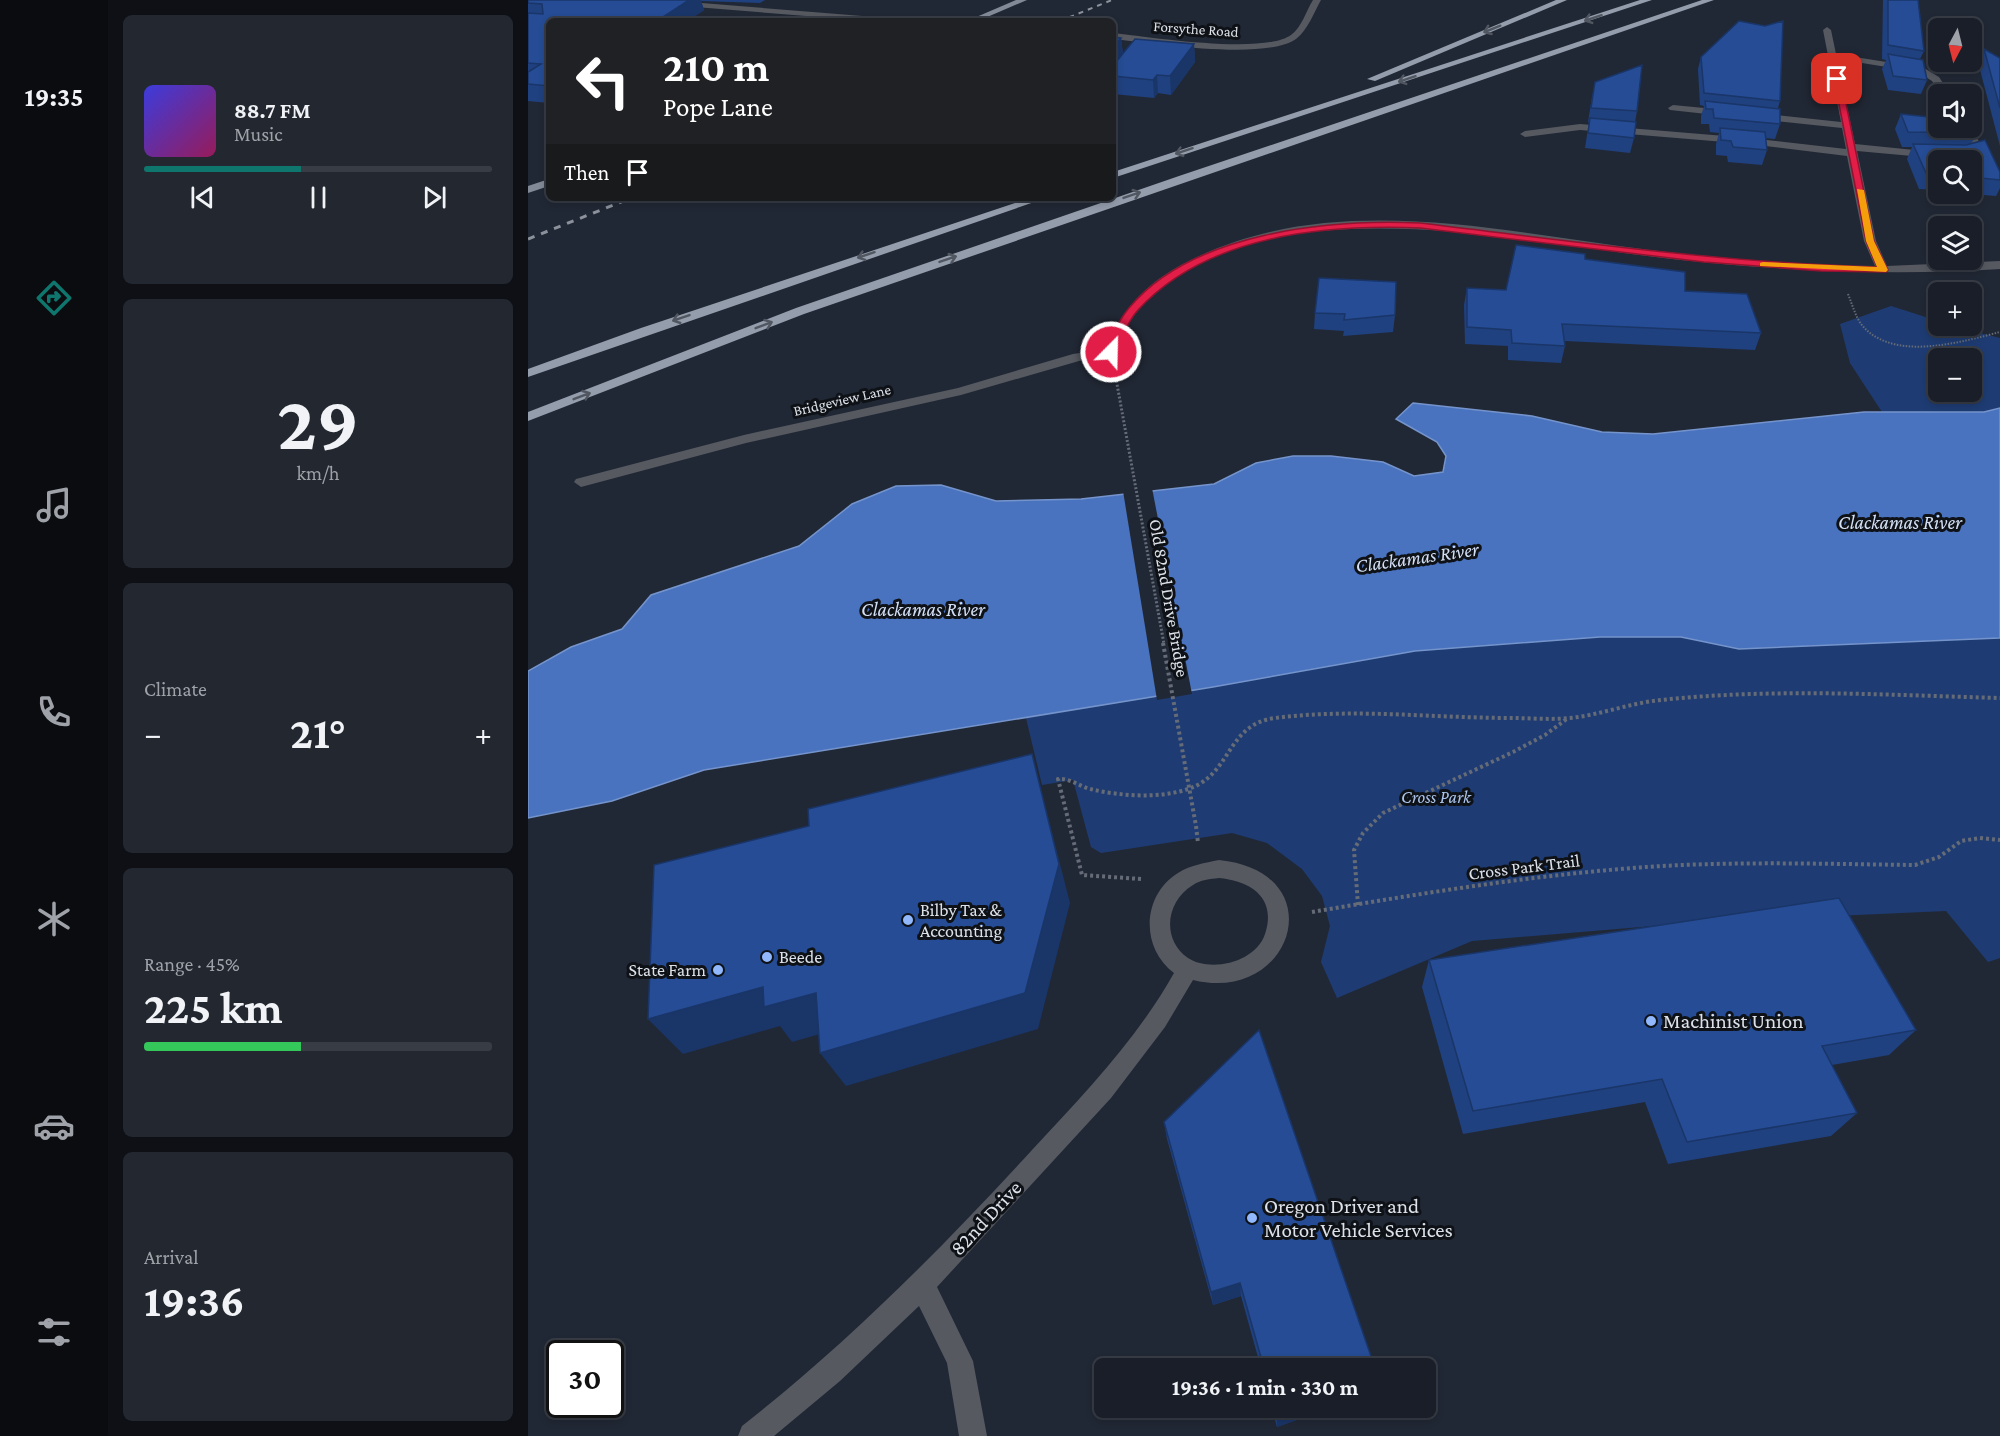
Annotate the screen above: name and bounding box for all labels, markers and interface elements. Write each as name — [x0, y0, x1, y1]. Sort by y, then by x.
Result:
one-way arrow — [1584, 13, 1603, 24]
street label: Forsythe Road — [1153, 18, 1239, 41]
north arrow — [1928, 18, 1982, 72]
map controls — [1928, 18, 1982, 402]
one-way arrow — [1484, 24, 1502, 35]
icon: left — [564, 42, 642, 120]
text: 210 m — [663, 43, 769, 90]
pin — [1811, 53, 1862, 104]
icon: arrive — [1820, 62, 1853, 95]
one-way arrow — [1398, 74, 1417, 85]
text: 19:35 — [25, 82, 83, 112]
button: sound — [1928, 84, 1982, 138]
text: Pope Lane — [663, 92, 773, 122]
text: 88.7 FM — [234, 98, 311, 123]
text: Music — [234, 123, 283, 145]
one-way arrow — [1175, 147, 1194, 158]
button: search — [1928, 150, 1982, 204]
icon: arrive — [621, 156, 654, 189]
text: Then — [564, 160, 609, 185]
icon: previous — [186, 181, 219, 214]
icon: pause — [302, 181, 335, 214]
icon: next — [418, 181, 451, 214]
one-way arrow — [1122, 189, 1141, 200]
button: layers — [1928, 216, 1982, 270]
one-way arrow — [857, 251, 876, 262]
one-way arrow — [938, 252, 956, 263]
icon: directions — [33, 277, 75, 319]
button: + — [1928, 282, 1982, 336]
one-way arrow — [672, 314, 691, 325]
one-way arrow — [754, 319, 773, 330]
position arrow — [1079, 320, 1143, 384]
button: − — [1928, 348, 1982, 402]
text: 29 — [277, 379, 359, 466]
street label: Bridgeview Lane — [792, 381, 893, 420]
one-way arrow — [573, 390, 591, 401]
text: km/h — [296, 462, 340, 484]
icon: music — [33, 484, 75, 526]
water label: Clackamas River — [1838, 511, 1963, 533]
street label: Old 82nd Drive Bridge — [1145, 518, 1193, 679]
water label: Clackamas River — [1354, 537, 1481, 577]
water label: Clackamas River — [861, 598, 986, 620]
text: Climate — [144, 678, 207, 700]
icon: phone — [33, 691, 75, 733]
text: 21° — [290, 708, 346, 758]
text: − — [144, 715, 161, 752]
text: + — [475, 715, 492, 752]
park label: Cross Park — [1401, 787, 1472, 807]
street label: Cross Park Trail — [1467, 850, 1581, 884]
icon: climate — [33, 898, 75, 940]
place label: Bilby Tax & Accounting — [920, 900, 1003, 941]
marker: Bilby Tax & Accounting — [901, 913, 915, 927]
place label: Beede — [779, 947, 822, 967]
marker: Beede — [760, 950, 774, 964]
text: Range · 45% — [144, 953, 240, 975]
place label: State Farm — [629, 960, 707, 980]
marker: State Farm — [711, 963, 725, 977]
text: 225 km — [144, 983, 283, 1033]
place label: Machinist Union — [1663, 1009, 1804, 1033]
marker: Machinist Union — [1644, 1014, 1658, 1028]
icon: car — [33, 1105, 75, 1147]
street label: 82nd Drive — [945, 1176, 1027, 1260]
place label: Oregon Driver and Motor Vehicle Services — [1264, 1194, 1453, 1242]
marker: Oregon Driver and Motor Vehicle Services — [1245, 1211, 1259, 1225]
text: Arrival — [144, 1246, 198, 1268]
text: 19:36 — [144, 1276, 244, 1326]
icon: filters — [33, 1311, 75, 1353]
speed limit sign: 30 — [546, 1340, 624, 1418]
text: 19:36 · 1 min · 330 m — [1172, 1375, 1358, 1400]

